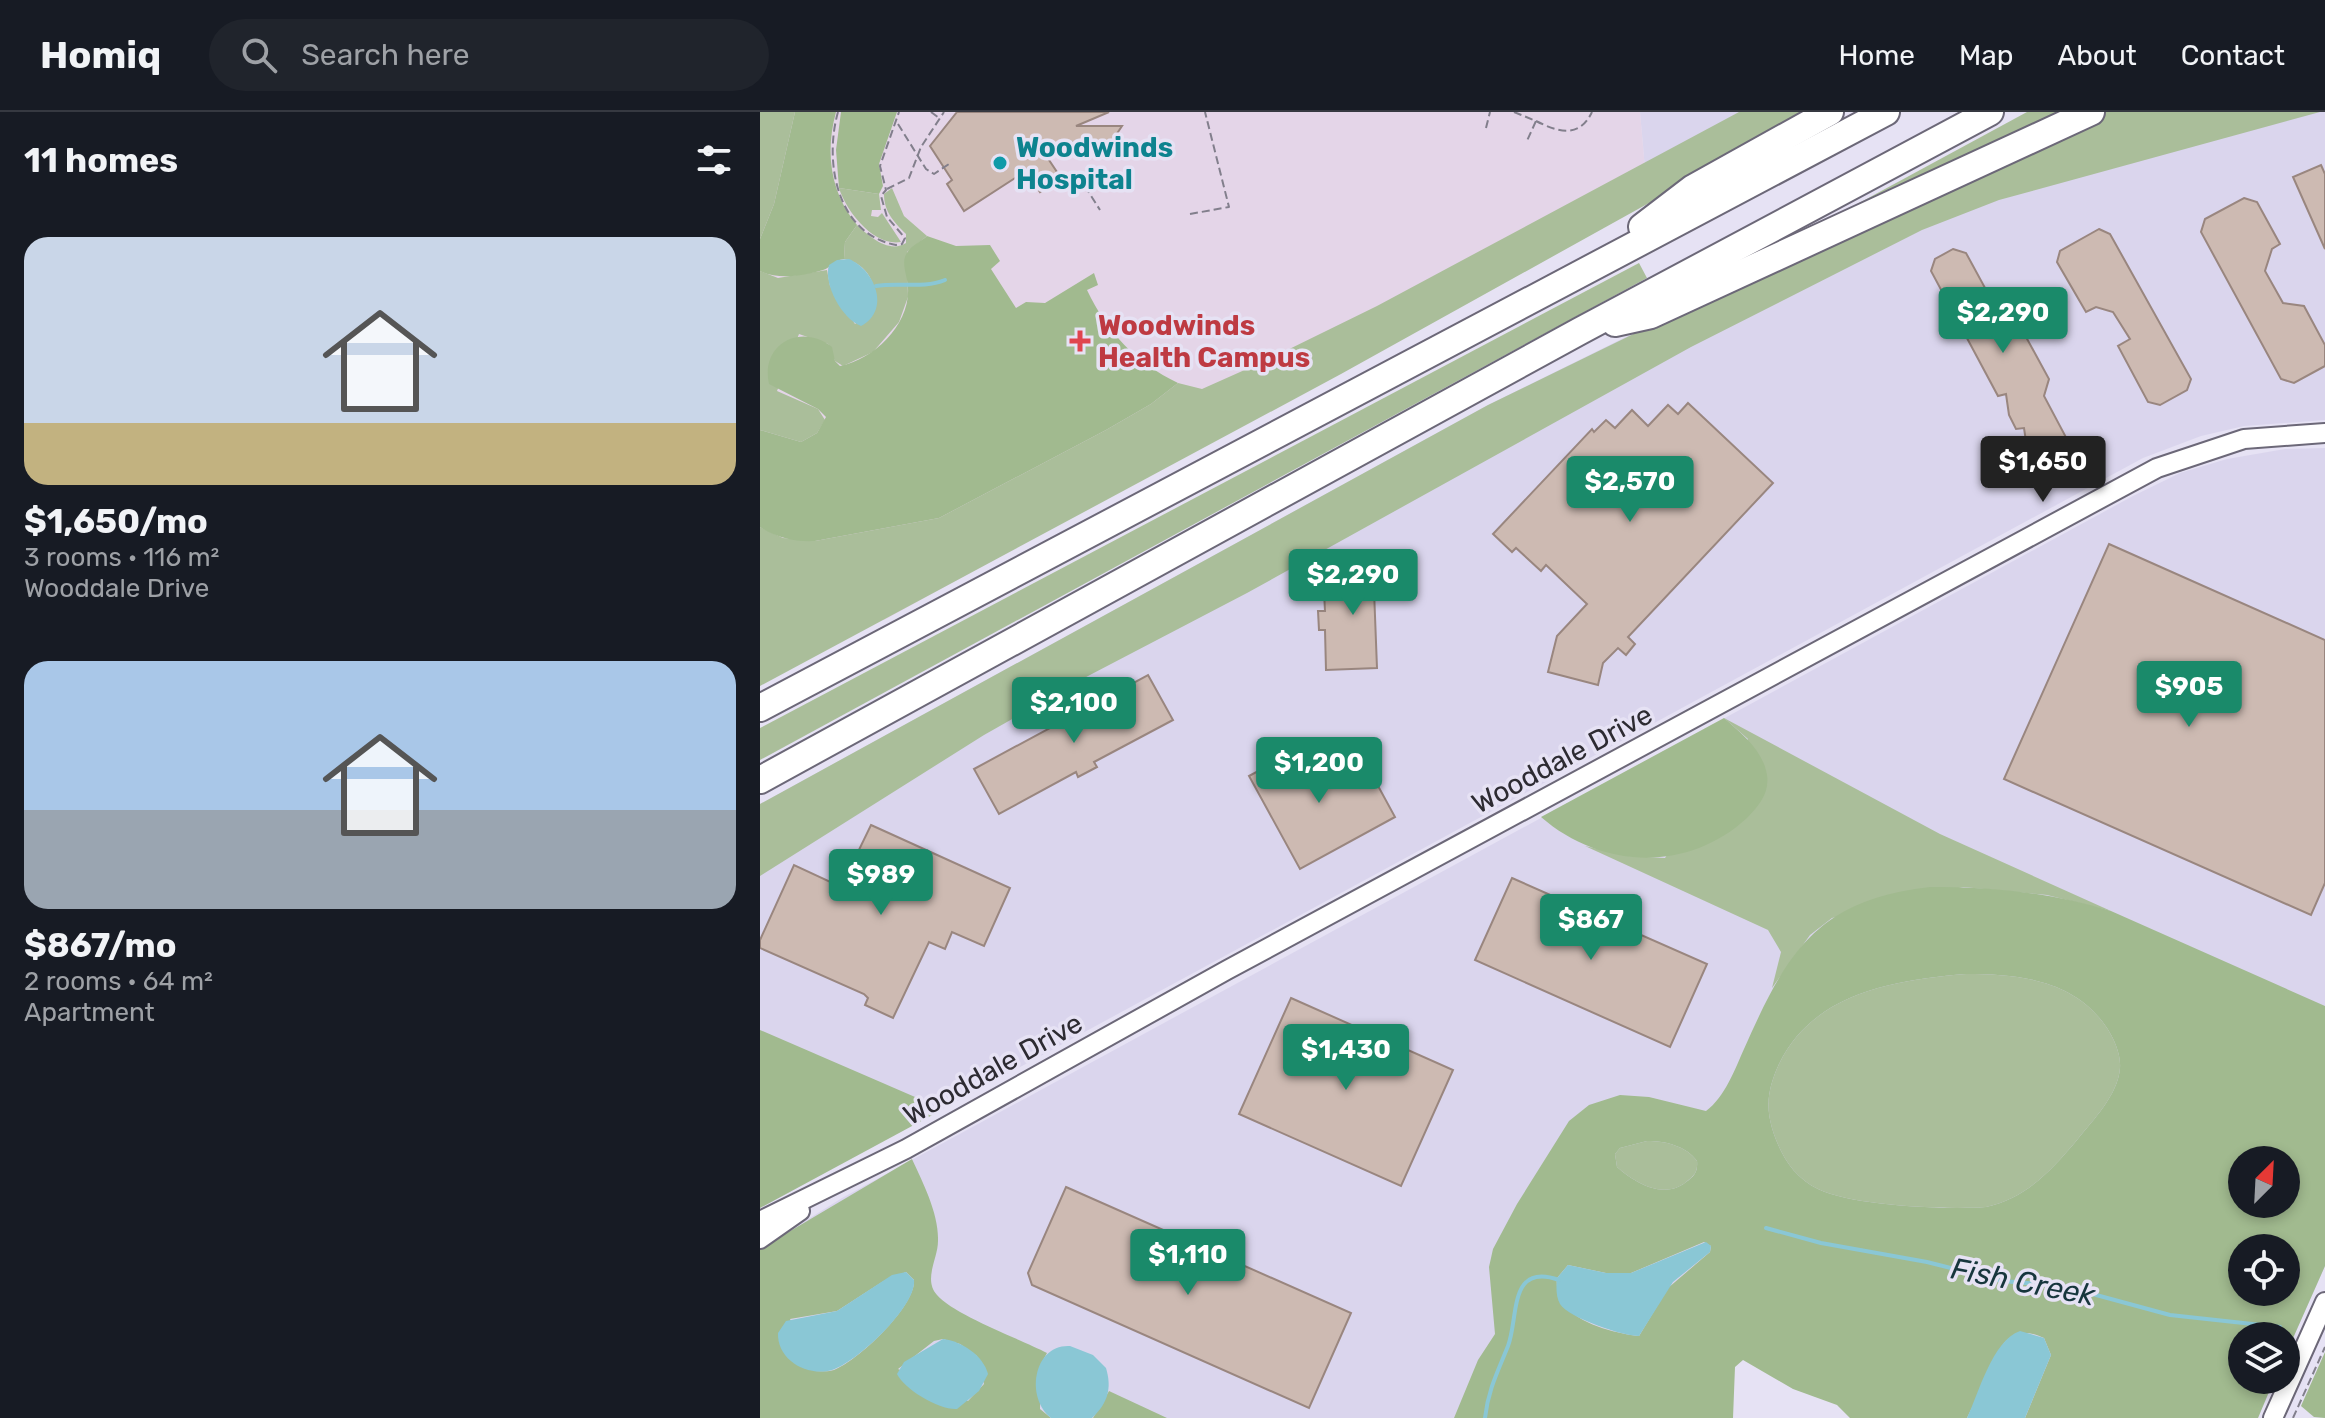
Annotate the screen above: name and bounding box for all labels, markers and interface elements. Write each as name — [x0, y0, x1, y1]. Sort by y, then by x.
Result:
search box — [209, 19, 769, 91]
text: Homiq — [40, 32, 161, 78]
icon: search — [237, 33, 281, 77]
text: Search here — [301, 37, 469, 73]
text: Home — [1838, 39, 1915, 72]
text: Map — [1959, 39, 2013, 72]
text: About — [2057, 39, 2137, 72]
text: Contact — [2181, 39, 2285, 72]
place label: Woodwinds Hospital — [1016, 131, 1173, 196]
icon: filters — [692, 138, 736, 182]
text: 11 homes — [24, 140, 178, 181]
marker: Woodwinds Hospital — [991, 154, 1009, 172]
pin: $2,290 — [1938, 287, 2068, 355]
icon: home — [308, 289, 452, 433]
text: $2,290 — [1957, 297, 2049, 328]
place label: Woodwinds Health Campus — [1098, 309, 1310, 374]
marker: Woodwinds Health Campus — [1069, 330, 1091, 352]
pin: $1,650 — [1978, 436, 2108, 504]
text: $1,650 — [1999, 446, 2087, 477]
pin: $2,570 — [1565, 456, 1695, 524]
text: $2,570 — [1585, 466, 1675, 497]
text: $1,650/mo — [24, 501, 208, 542]
text: 3 rooms · 116 m² — [24, 542, 219, 573]
pin: $2,290 — [1288, 549, 1418, 617]
text: $2,290 — [1307, 559, 1399, 590]
text: Wooddale Drive — [24, 573, 209, 604]
pin: $905 — [2142, 661, 2236, 729]
text: $905 — [2155, 671, 2223, 702]
pin: $2,100 — [1009, 677, 1139, 745]
text: $2,100 — [1030, 687, 1118, 718]
street label: Wooddale Drive — [1466, 698, 1658, 820]
icon: home — [308, 713, 452, 857]
pin: $1,200 — [1254, 737, 1384, 805]
text: $1,200 — [1274, 747, 1364, 778]
pin: $989 — [834, 849, 928, 917]
text: $989 — [847, 859, 915, 890]
pin: $867 — [1544, 894, 1638, 962]
text: $867 — [1558, 904, 1624, 935]
text: $867/mo — [24, 925, 177, 966]
text: 2 rooms · 64 m² — [24, 966, 213, 997]
text: Apartment — [24, 997, 155, 1028]
street label: Wooddale Drive — [898, 1006, 1088, 1132]
pin: $1,430 — [1281, 1024, 1411, 1092]
text: $1,430 — [1301, 1034, 1391, 1065]
north arrow — [2228, 1146, 2300, 1218]
map controls — [2228, 1146, 2300, 1394]
pin: $1,110 — [1123, 1229, 1253, 1297]
button: locate — [2228, 1234, 2300, 1306]
text: $1,110 — [1148, 1239, 1228, 1270]
water label: Fish Creek — [1948, 1250, 2099, 1314]
button: layers — [2228, 1322, 2300, 1394]

